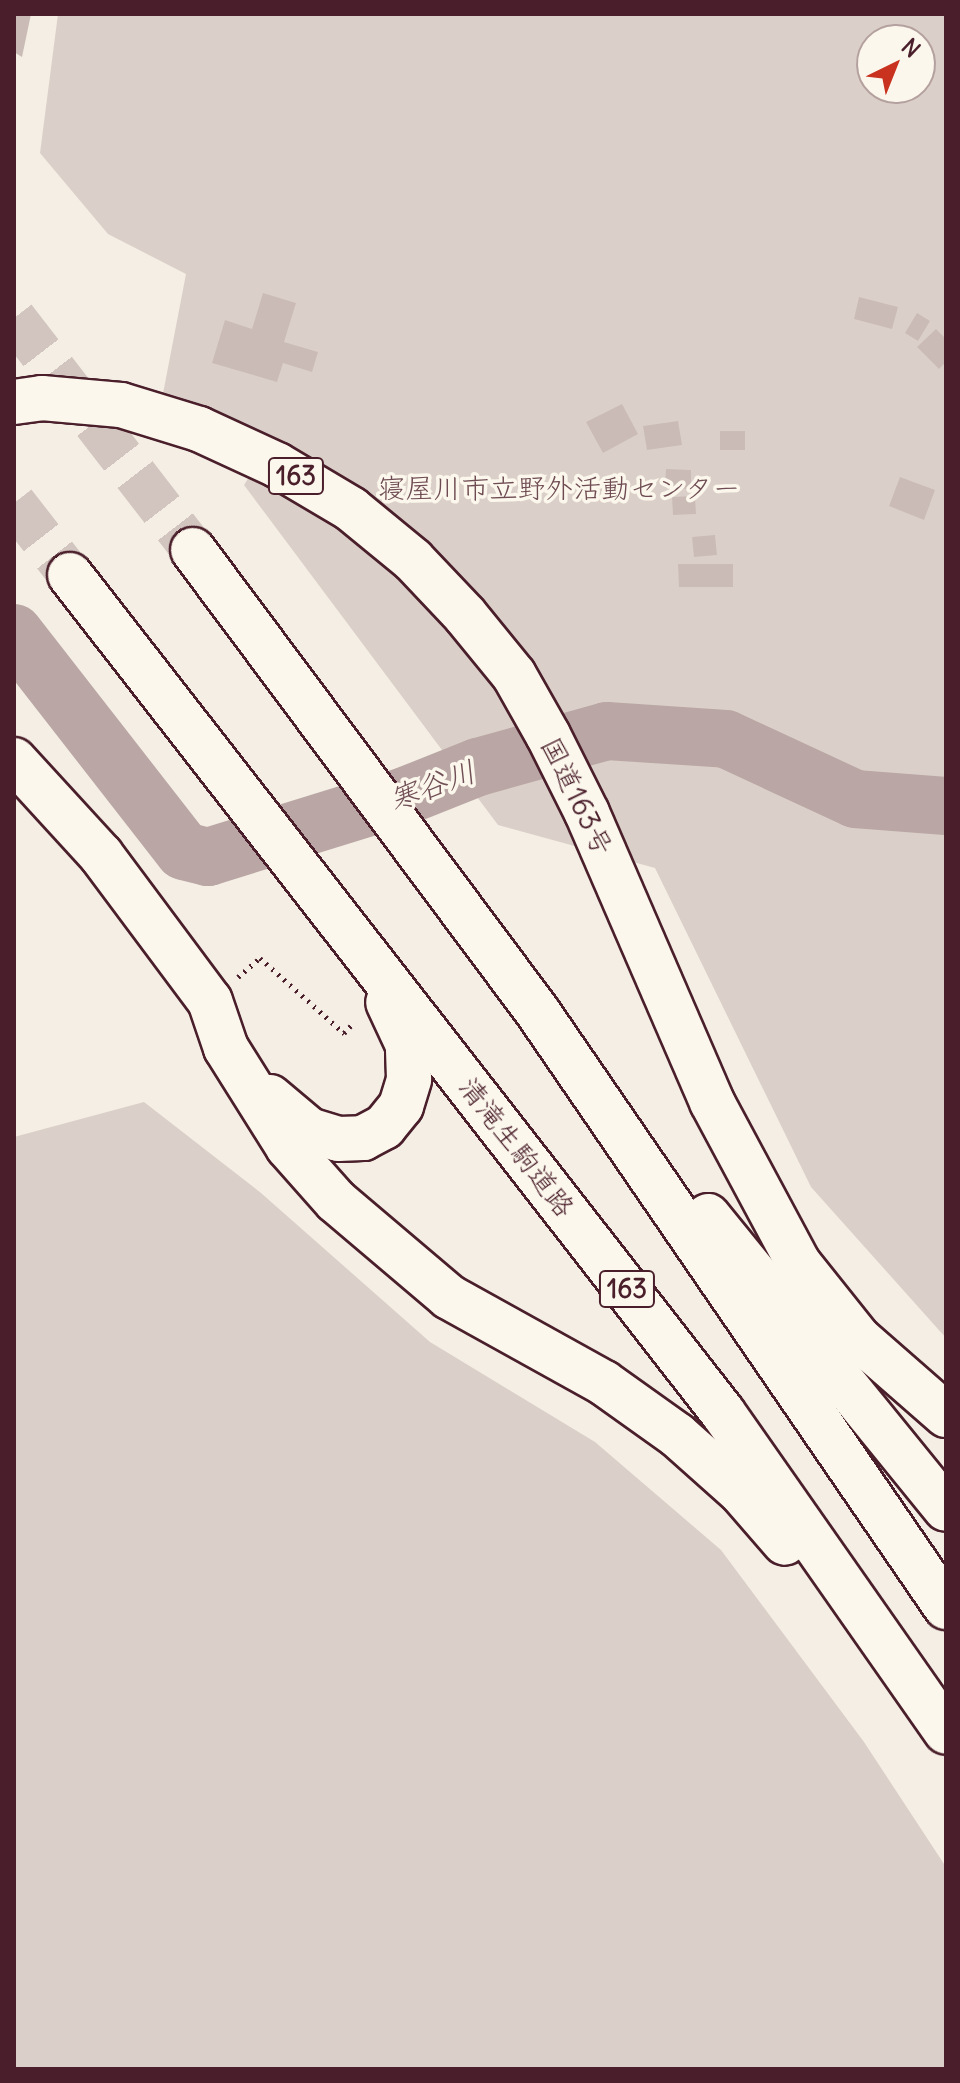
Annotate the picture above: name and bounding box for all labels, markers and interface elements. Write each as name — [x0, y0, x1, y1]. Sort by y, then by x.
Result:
north arrow — [856, 24, 936, 104]
text: N — [896, 32, 926, 63]
road number: 163 — [266, 454, 326, 498]
park label: 寝屋川市立野外活動センター — [377, 471, 741, 505]
street label: 国道163号 — [534, 731, 620, 861]
water label: 寒谷川 — [384, 753, 480, 817]
street label: 清滝生駒道路 — [452, 1070, 582, 1224]
road number: 163 — [597, 1267, 657, 1311]

